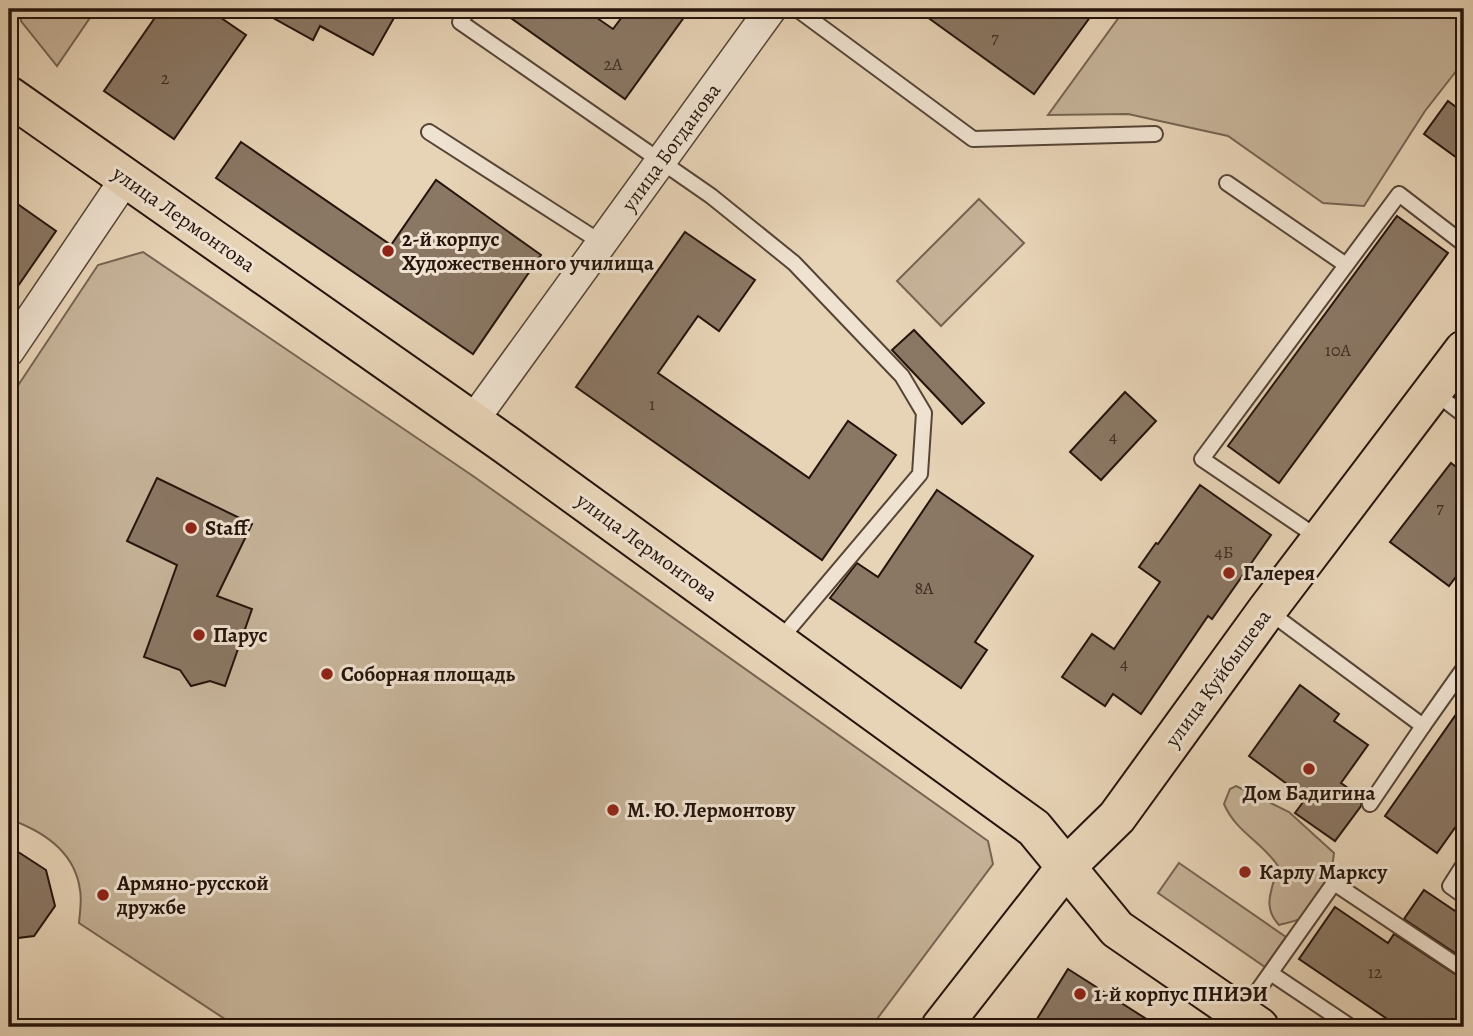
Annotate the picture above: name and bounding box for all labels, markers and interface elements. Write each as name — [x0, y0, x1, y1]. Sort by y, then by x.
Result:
house number: 7 — [991, 25, 999, 49]
house number: 2А — [603, 52, 623, 76]
house number: 2 — [161, 66, 170, 90]
street label: улица Богданова — [614, 77, 727, 218]
street label: улица Лермонтова — [106, 159, 261, 279]
place label: 2-й корпус Художественного училища — [402, 225, 654, 277]
marker: 2-й корпус Художественного училища — [380, 243, 396, 259]
house number: 10А — [1325, 338, 1352, 362]
house number: 1 — [649, 392, 655, 416]
house number: 4 — [1109, 424, 1117, 448]
street label: улица Лермонтова — [570, 486, 724, 608]
house number: 7 — [1436, 495, 1444, 519]
place label: Staff — [205, 514, 250, 542]
marker: Staff — [183, 520, 199, 536]
house number: 4Б — [1215, 540, 1233, 564]
place label: Галерея — [1243, 559, 1315, 587]
marker: Галерея — [1221, 565, 1237, 581]
house number: 8А — [914, 576, 934, 600]
street label: улица Куйбышева — [1158, 603, 1278, 753]
place label: Парус — [213, 621, 268, 649]
marker: Парус — [191, 627, 207, 643]
house number: 4 — [1120, 651, 1128, 675]
place label: Соборная площадь — [341, 660, 516, 688]
marker: Соборная площадь — [319, 666, 335, 682]
marker: Дом Бадигина — [1301, 761, 1317, 777]
place label: Дом Бадигина — [1242, 779, 1376, 807]
place label: М. Ю. Лермонтову — [627, 796, 796, 824]
marker: М. Ю. Лермонтову — [605, 802, 621, 818]
place label: Карлу Марксу — [1259, 858, 1388, 886]
marker: Карлу Марксу — [1237, 864, 1253, 880]
place label: Армяно-русской дружбе — [116, 869, 269, 921]
marker: Армяно-русской дружбе — [95, 887, 111, 903]
house number: 12 — [1368, 960, 1383, 984]
place label: 1-й корпус ПНИЭИ — [1094, 980, 1268, 1008]
marker: 1-й корпус ПНИЭИ — [1072, 986, 1088, 1002]

